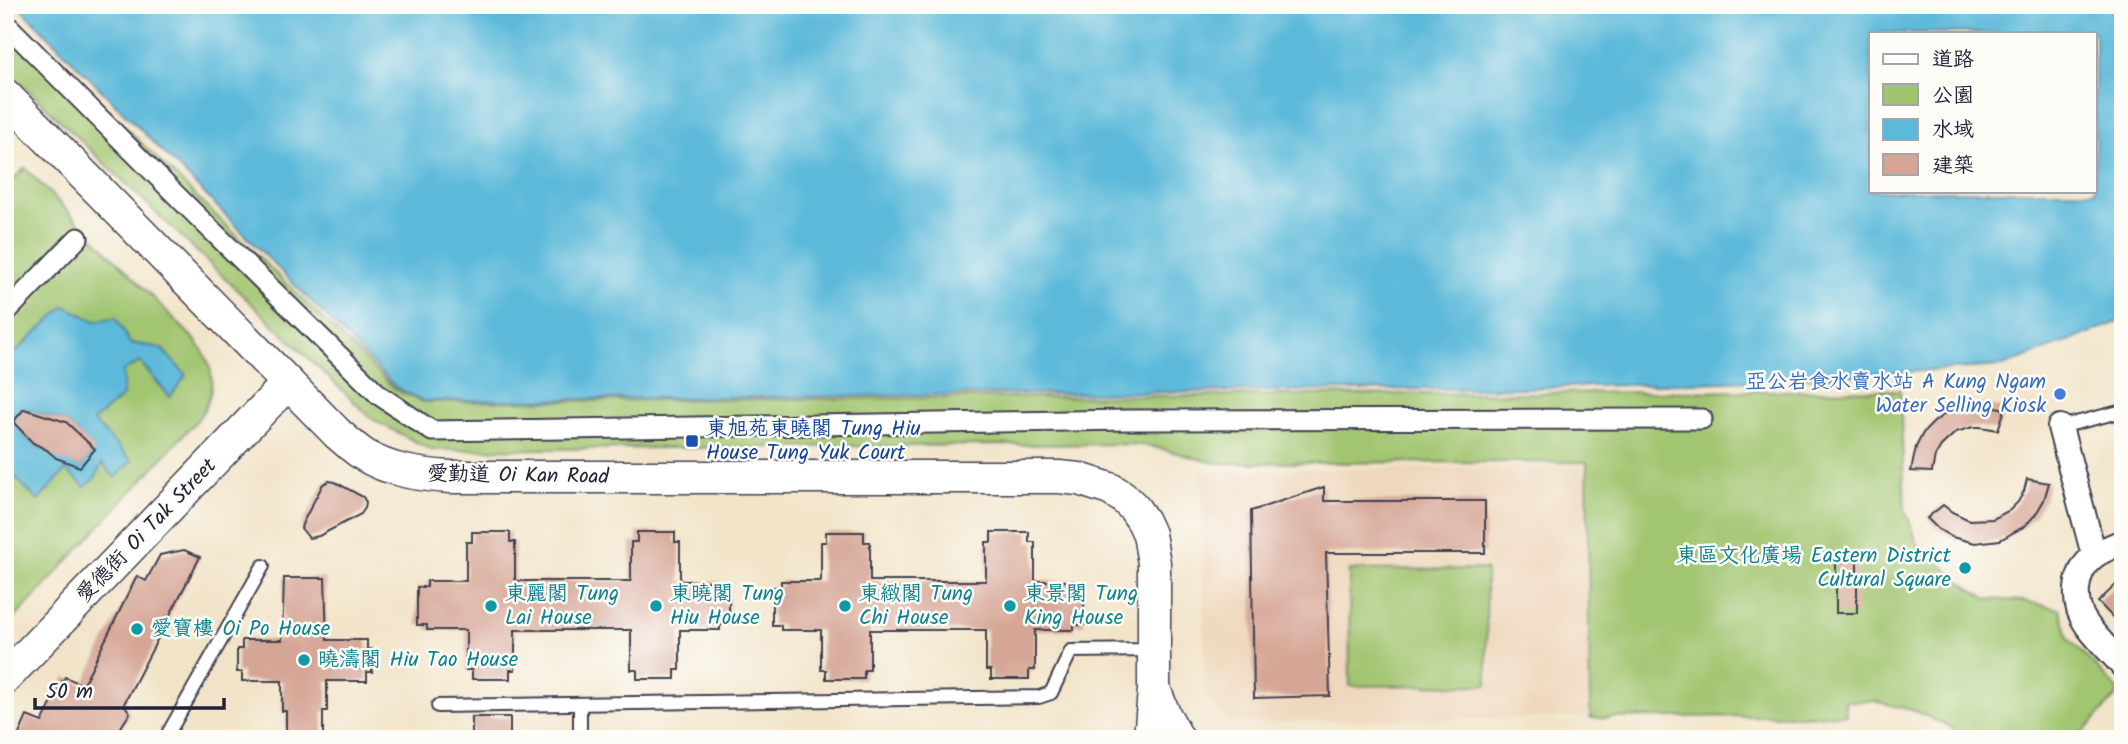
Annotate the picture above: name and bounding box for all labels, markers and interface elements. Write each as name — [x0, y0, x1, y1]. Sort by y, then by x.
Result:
legend — [1869, 32, 2096, 192]
text: 道路 — [1932, 44, 1974, 77]
text: 公園 — [1932, 80, 1974, 113]
text: 水域 — [1932, 114, 1974, 147]
text: 建築 — [1932, 150, 1974, 183]
place label: 亞公岩食水賣水站 A Kung Ngam Water Selling Kiosk — [1746, 366, 2046, 423]
marker: 亞公岩食水賣水站 A Kung Ngam Water Selling Kiosk — [2052, 386, 2068, 402]
place label: 東旭苑東曉閣 Tung Hiu House Tung Yuk Court — [706, 413, 921, 470]
marker: 東旭苑東曉閣 Tung Hiu House Tung Yuk Court — [684, 433, 700, 449]
street label: 愛德街 Oi Tak Street — [69, 450, 226, 611]
street label: 愛勤道 Oi Kan Road — [427, 458, 610, 494]
place label: 東區文化廣場 Eastern District Cultural Square — [1676, 540, 1952, 597]
marker: 東區文化廣場 Eastern District Cultural Square — [1957, 560, 1973, 576]
place label: 東麗閣 Tung Lai House — [505, 578, 619, 635]
place label: 東曉閣 Tung Hiu House — [670, 578, 784, 635]
place label: 東緻閣 Tung Chi House — [859, 578, 973, 635]
place label: 東景閣 Tung King House — [1024, 578, 1138, 635]
marker: 東麗閣 Tung Lai House — [483, 598, 499, 614]
marker: 東曉閣 Tung Hiu House — [648, 598, 664, 614]
marker: 東緻閣 Tung Chi House — [837, 598, 853, 614]
marker: 東景閣 Tung King House — [1002, 598, 1018, 614]
place label: 愛寶樓 Oi Po House — [151, 613, 331, 646]
marker: 愛寶樓 Oi Po House — [129, 621, 145, 637]
place label: 曉濤閣 Hiu Tao House — [318, 644, 519, 677]
marker: 曉濤閣 Hiu Tao House — [296, 652, 312, 668]
scale bar — [35, 667, 224, 711]
text: 50 m — [46, 676, 93, 709]

